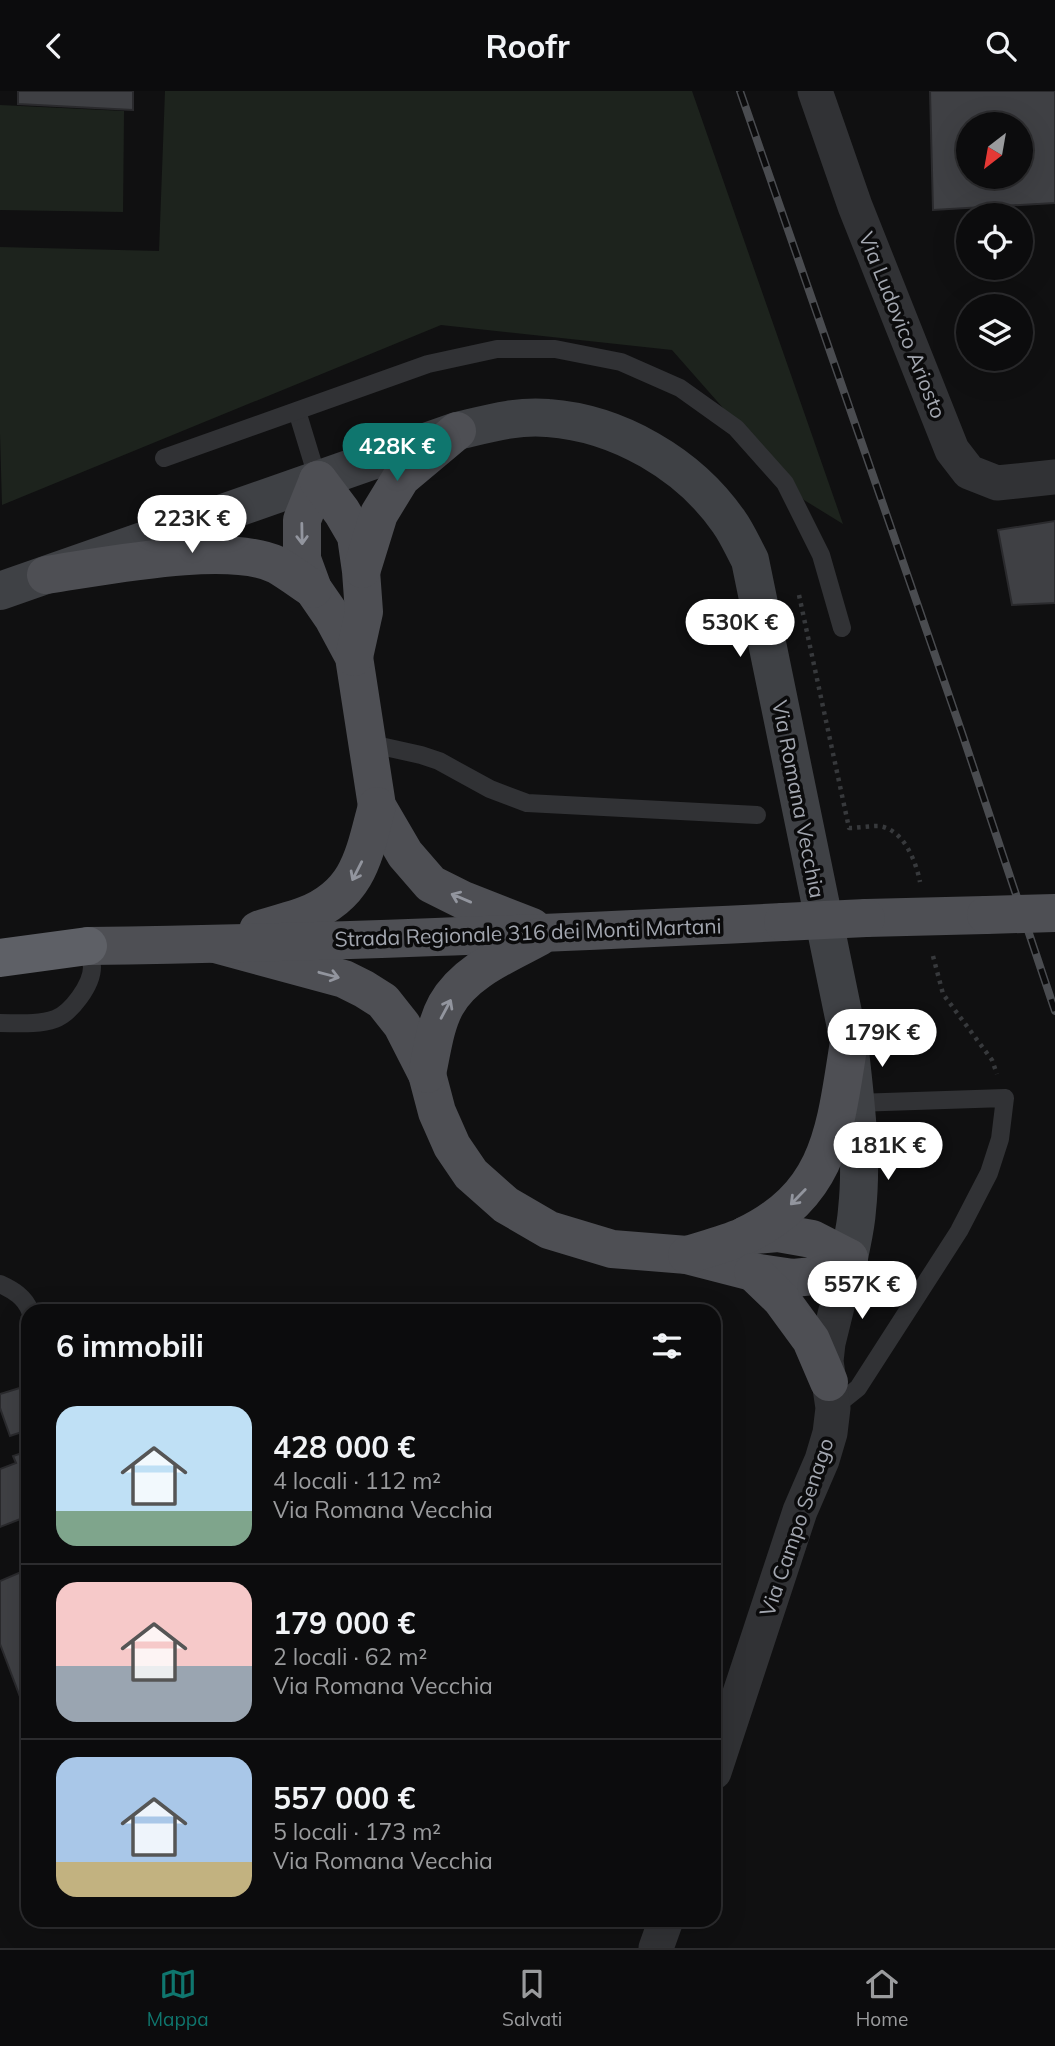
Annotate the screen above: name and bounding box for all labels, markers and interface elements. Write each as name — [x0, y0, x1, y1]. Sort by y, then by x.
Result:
text: Roofr — [485, 26, 570, 66]
icon: back — [35, 27, 73, 65]
icon: search — [982, 27, 1020, 65]
north arrow — [956, 112, 1032, 189]
map controls — [956, 112, 1033, 371]
button: locate — [956, 203, 1033, 280]
street label: Via Ludovico Ariosto — [854, 228, 952, 422]
button: layers — [956, 294, 1033, 371]
pin: 428K € — [340, 423, 454, 483]
text: 428K € — [359, 431, 435, 460]
pin: 223K € — [135, 496, 249, 555]
text: 223K € — [154, 503, 230, 532]
one-way arrow — [295, 522, 309, 545]
pin: 530K € — [683, 599, 797, 659]
text: 530K € — [702, 607, 778, 636]
street label: Via Romana Vecchia — [767, 698, 831, 900]
one-way arrow — [349, 860, 363, 881]
one-way arrow — [450, 891, 472, 904]
street label: Strada Regionale 316 dei Monti Martani — [334, 912, 722, 952]
one-way arrow — [317, 969, 339, 982]
one-way arrow — [439, 999, 453, 1019]
pin: 179K € — [825, 1009, 939, 1069]
text: 179K € — [844, 1017, 920, 1046]
pin: 181K € — [831, 1123, 945, 1182]
text: 181K € — [850, 1130, 926, 1159]
one-way arrow — [789, 1188, 806, 1205]
pin: 557K € — [805, 1261, 919, 1321]
text: 557K € — [824, 1269, 900, 1298]
text: 6 immobili — [56, 1327, 204, 1365]
icon: filters — [648, 1327, 686, 1365]
text: 428 000 € — [273, 1428, 415, 1466]
icon: home — [112, 1434, 196, 1518]
street label: Via Campo Senago — [753, 1434, 839, 1620]
text: 4 locali · 112 m² — [273, 1466, 441, 1495]
text: Via Romana Vecchia — [273, 1495, 493, 1524]
text: 179 000 € — [273, 1604, 415, 1642]
icon: home — [112, 1610, 196, 1694]
text: 2 locali · 62 m² — [273, 1642, 427, 1671]
text: Via Romana Vecchia — [273, 1671, 493, 1700]
text: 557 000 € — [273, 1779, 415, 1817]
icon: home — [112, 1785, 196, 1869]
text: 5 locali · 173 m² — [273, 1817, 441, 1846]
text: Via Romana Vecchia — [273, 1846, 493, 1875]
tab: Mappa — [147, 1965, 209, 2031]
tab: Salvati — [502, 1965, 562, 2031]
tab: Home — [856, 1965, 908, 2031]

